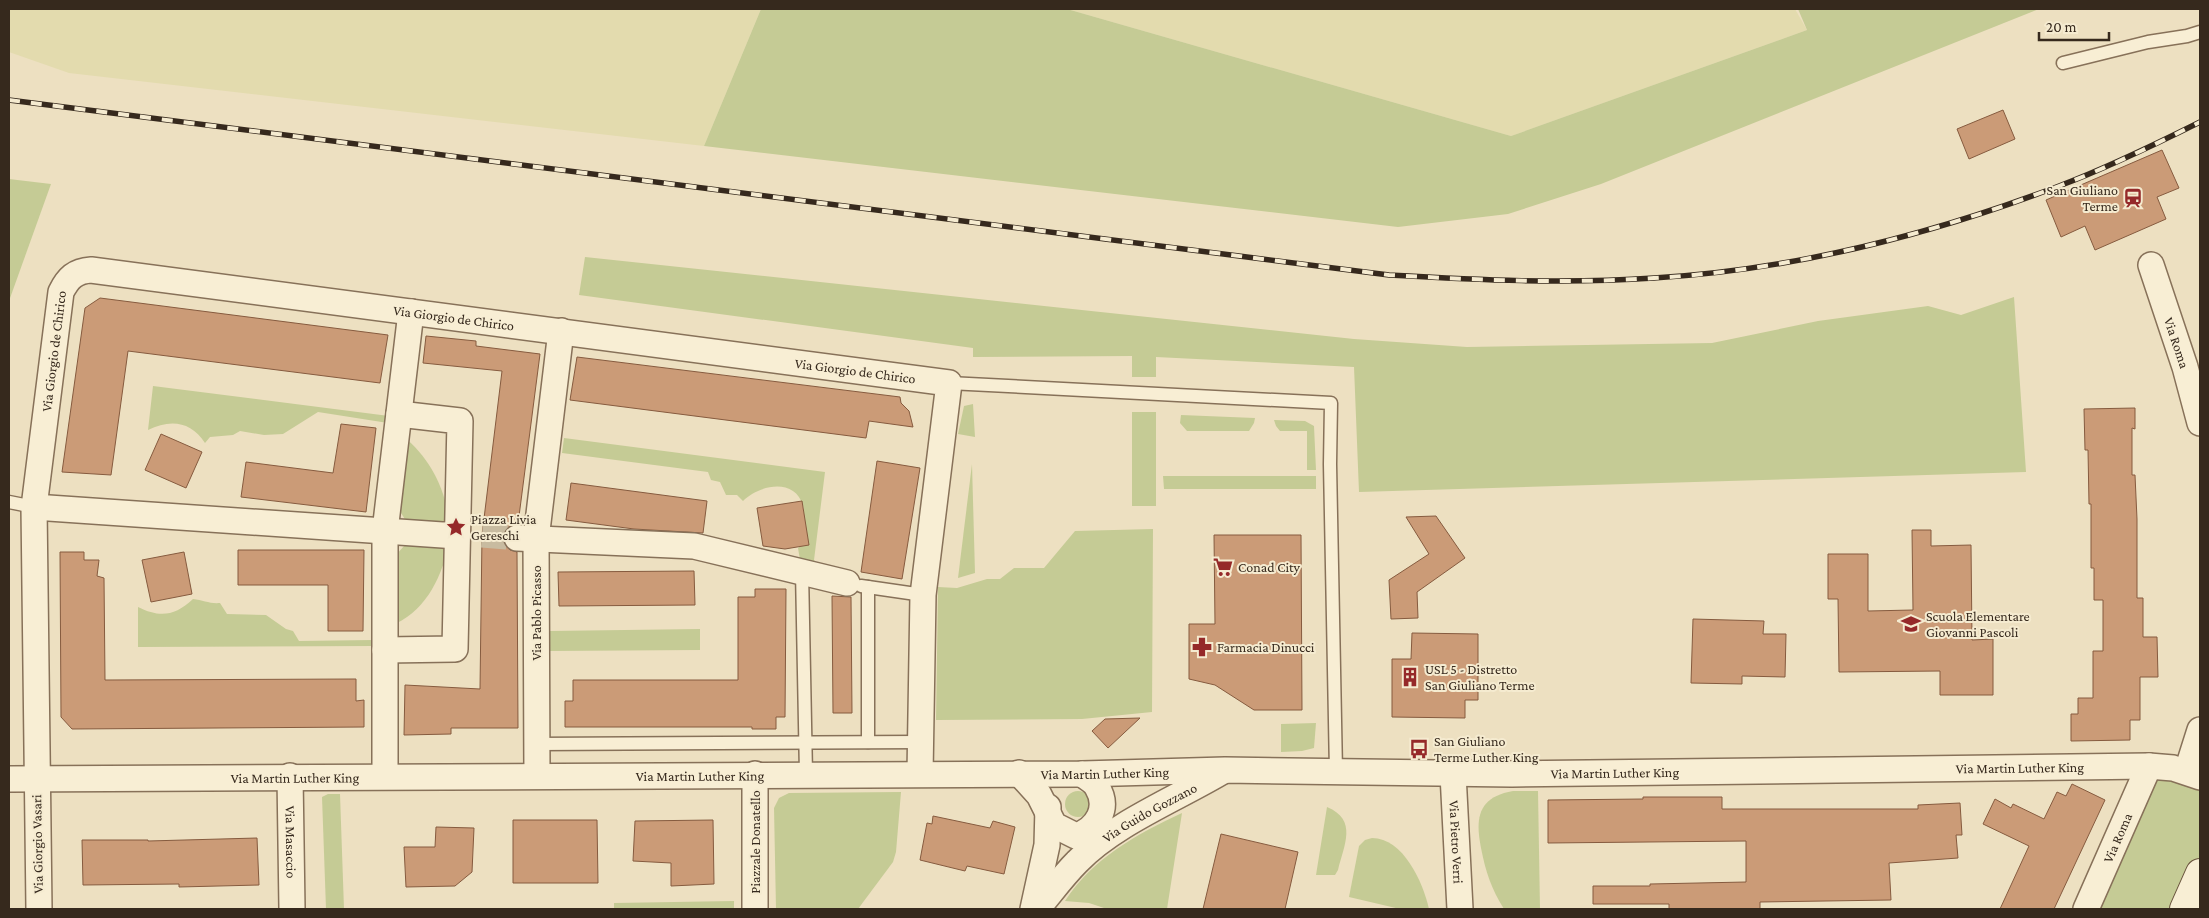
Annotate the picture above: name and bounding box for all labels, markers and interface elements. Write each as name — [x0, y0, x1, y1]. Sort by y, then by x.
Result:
scale bar — [2039, 10, 2109, 42]
text: 20 m — [2046, 19, 2077, 35]
place label: San Giuliano Terme — [2047, 182, 2118, 214]
station icon: San Giuliano Terme — [2122, 187, 2144, 209]
street label: Via Giorgio de Chirico — [38, 290, 69, 413]
street label: Via Giorgio de Chirico — [392, 302, 515, 334]
street label: Via Roma — [2161, 315, 2193, 371]
street label: Via Giorgio de Chirico — [794, 355, 917, 387]
place label: Piazza Livia Gereschi — [471, 511, 537, 543]
place icon: Piazza Livia Gereschi — [445, 516, 467, 538]
supermarket icon: Conad City — [1212, 556, 1234, 578]
place label: Conad City — [1238, 559, 1301, 575]
street label: Via Pablo Picasso — [528, 565, 544, 661]
place label: Scuola Elementare Giovanni Pascoli — [1926, 608, 2030, 640]
school or university icon: Scuola Elementare Giovanni Pascoli — [1900, 613, 1922, 635]
pharmacy icon: Farmacia Dinucci — [1191, 636, 1213, 658]
place label: Farmacia Dinucci — [1217, 639, 1315, 655]
place label: USL 5 - Distretto San Giuliano Terme — [1425, 661, 1535, 693]
building icon: USL 5 - Distretto San Giuliano Terme — [1399, 666, 1421, 688]
place label: San Giuliano Terme Luther King — [1434, 733, 1539, 765]
bus stop icon: San Giuliano Terme Luther King — [1408, 738, 1430, 760]
street label: Via Martin Luther King — [1956, 759, 2084, 776]
street label: Via Martin Luther King — [1041, 764, 1170, 782]
street label: Via Martin Luther King — [1551, 764, 1679, 782]
street label: Via Martin Luther King — [636, 767, 764, 784]
street label: Via Martin Luther King — [231, 769, 359, 786]
street label: Via Guido Gozzano — [1099, 779, 1200, 846]
street label: Piazzale Donatello — [747, 790, 763, 894]
street label: Via Giorgio Vasari — [28, 794, 46, 894]
street label: Via Pietro Verri — [1446, 800, 1467, 884]
street label: Via Masaccio — [282, 805, 300, 879]
street label: Via Roma — [2099, 810, 2136, 865]

